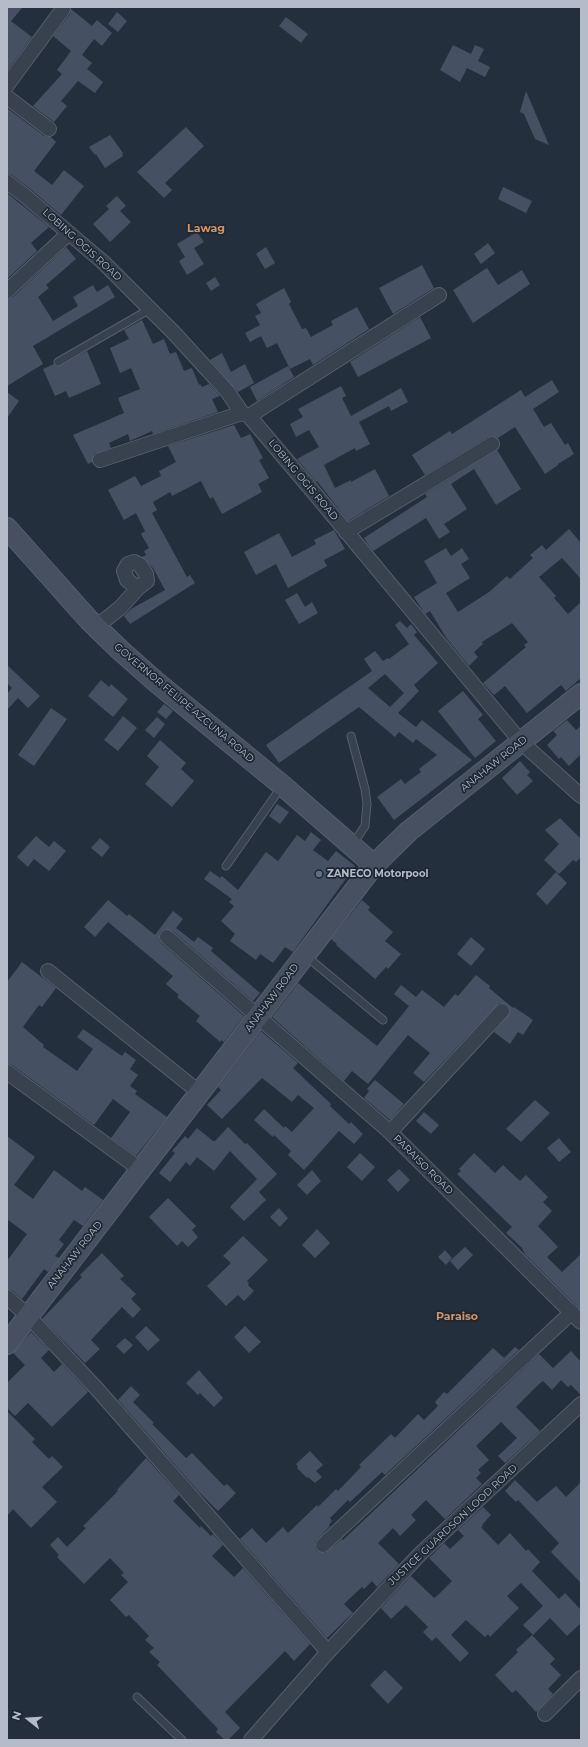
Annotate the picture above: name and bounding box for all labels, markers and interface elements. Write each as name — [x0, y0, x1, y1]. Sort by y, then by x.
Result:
street label: LOBING OGIS ROAD — [40, 206, 124, 284]
district label: Lawag — [187, 222, 225, 236]
street label: LOBING OGIS ROAD — [266, 437, 340, 523]
street label: GOVERNOR FELIPE AZCUNA ROAD — [112, 641, 256, 765]
street label: ANAHAW ROAD — [458, 734, 530, 794]
place label: ZANECO Motorpool — [327, 868, 428, 880]
marker: ZANECO Motorpool — [314, 869, 324, 879]
street label: ANAHAW ROAD — [243, 962, 301, 1034]
street label: PARAISO ROAD — [391, 1133, 455, 1197]
street label: ANAHAW ROAD — [45, 1219, 105, 1291]
district label: Paraiso — [436, 1310, 478, 1324]
street label: JUSTICE GUARDSON LOOD ROAD — [386, 1462, 520, 1588]
north arrow — [8, 1699, 48, 1739]
text: N — [9, 1709, 25, 1722]

